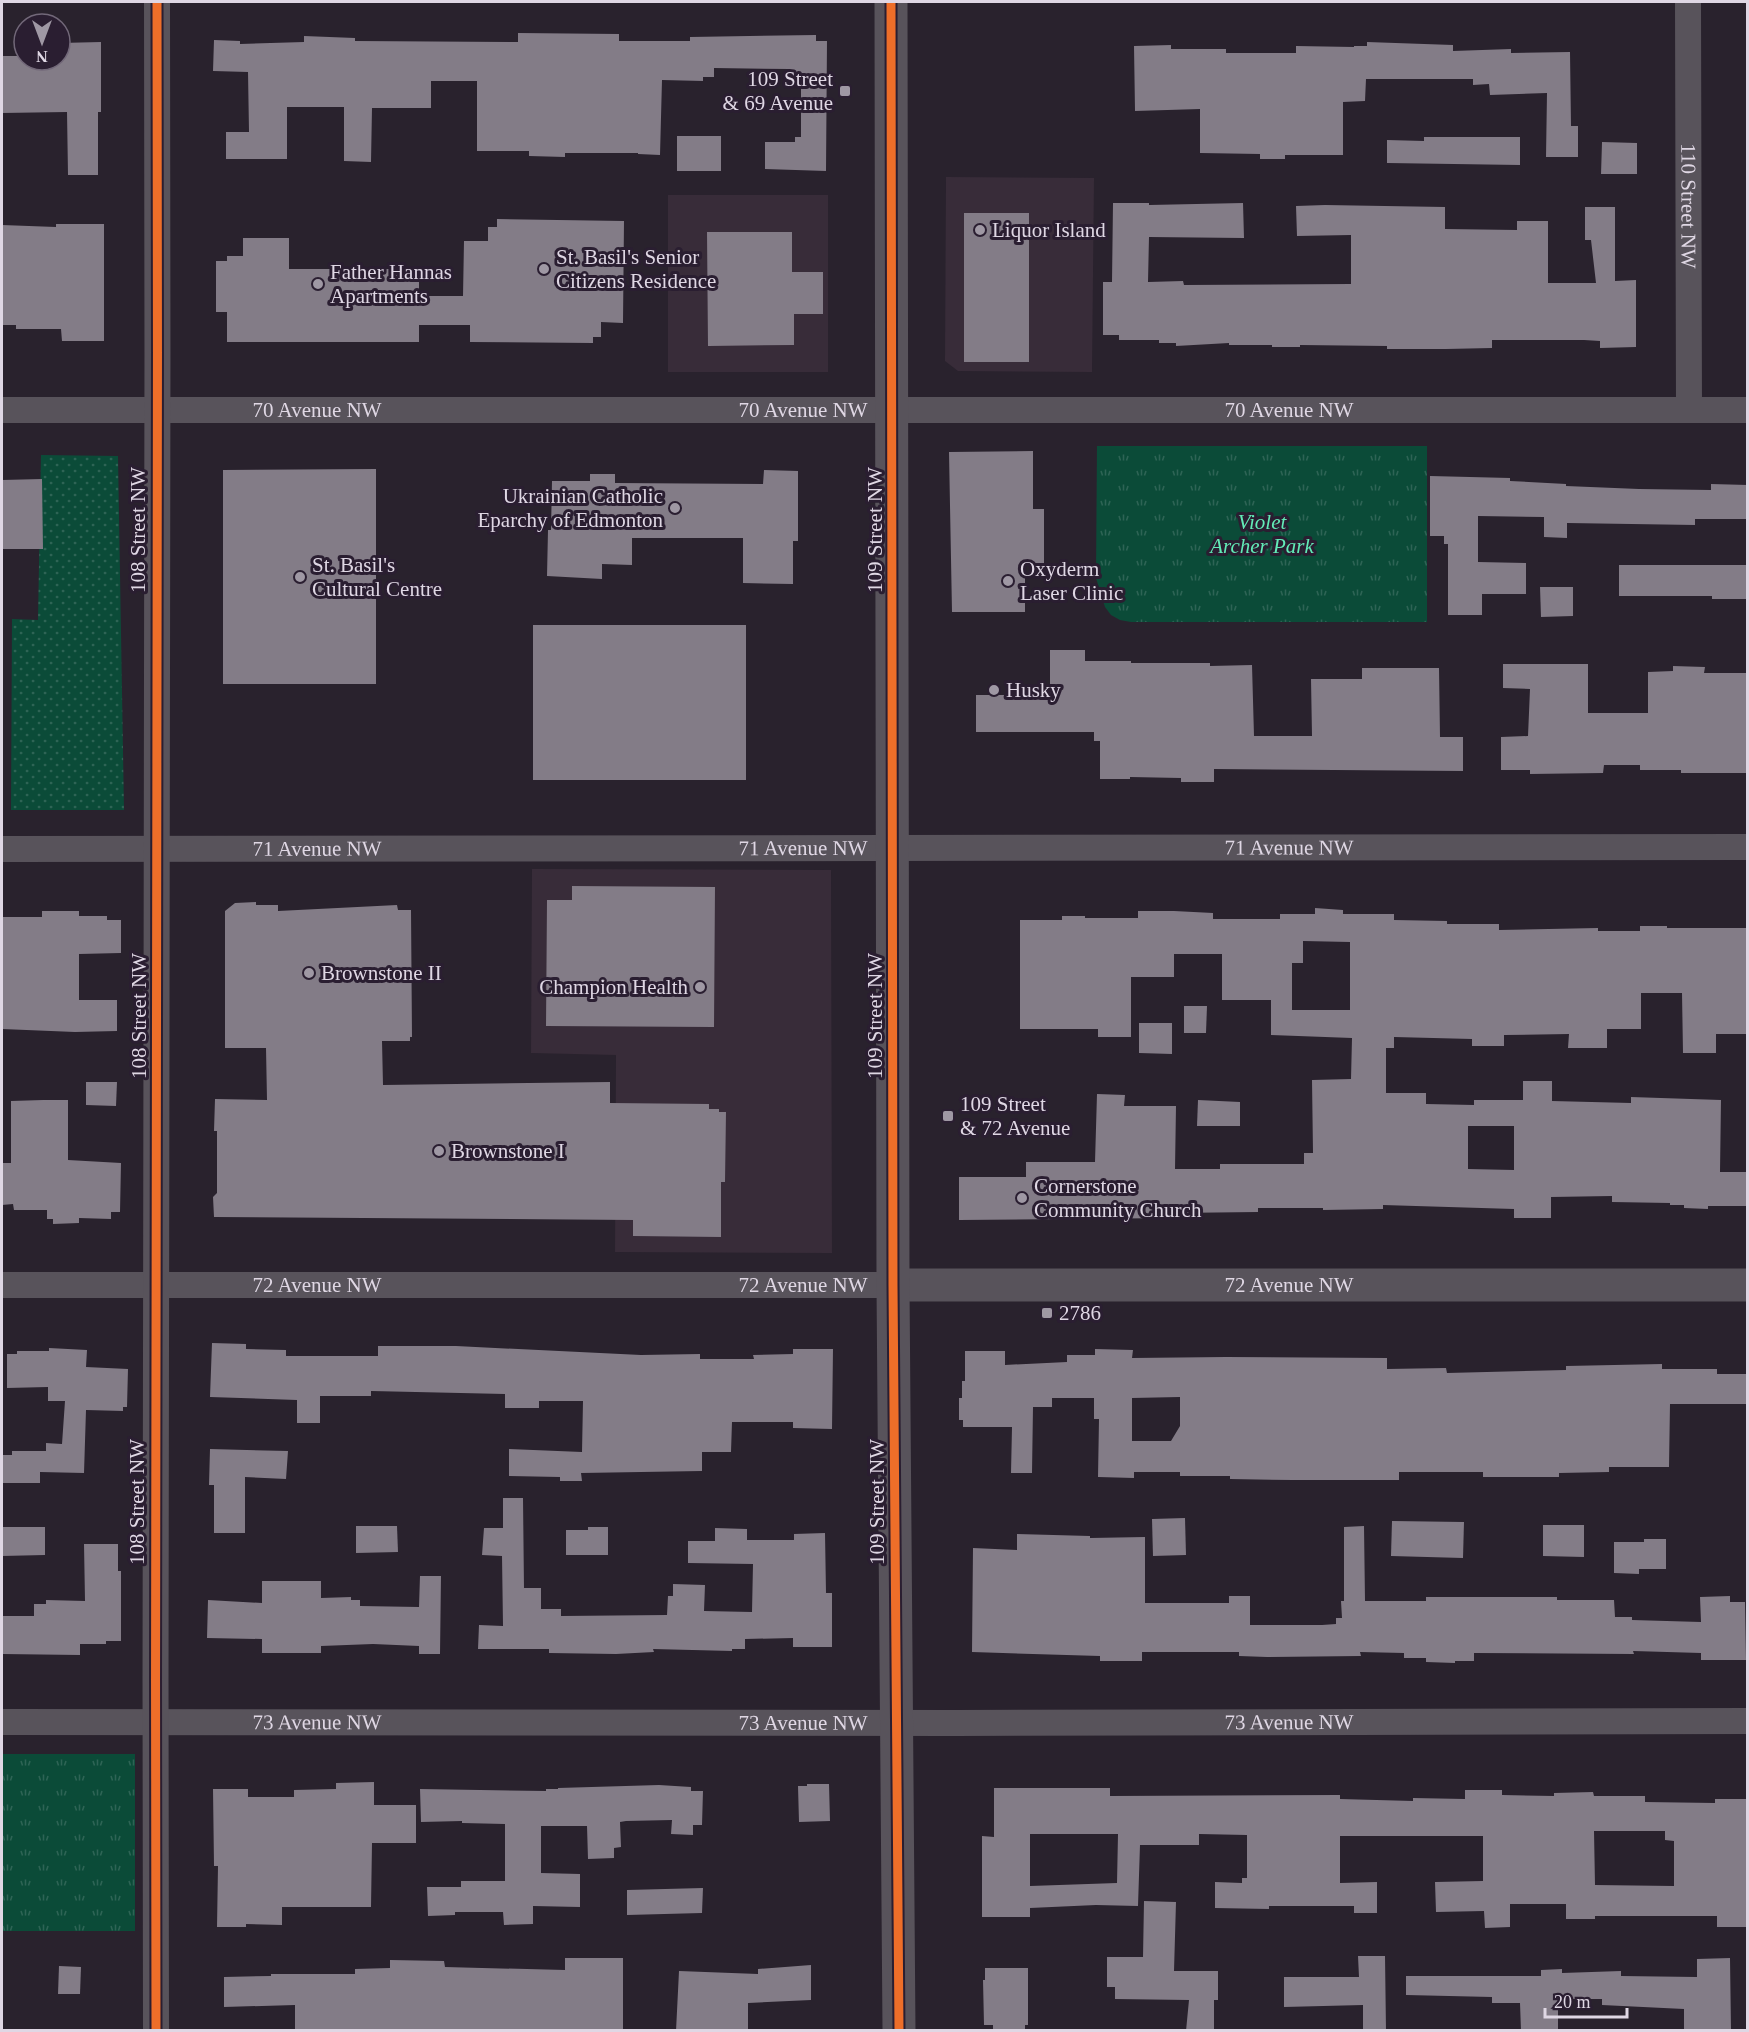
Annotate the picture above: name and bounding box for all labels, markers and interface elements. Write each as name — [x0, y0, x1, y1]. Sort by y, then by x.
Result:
north arrow — [12, 12, 72, 72]
text: N — [36, 48, 48, 65]
place label: 109 Street & 69 Avenue — [723, 67, 833, 115]
marker: 109 Street & 69 Avenue — [838, 84, 852, 98]
street label: 110 Street NW — [1676, 143, 1701, 269]
place label: Liquor Island — [992, 218, 1106, 242]
marker: Liquor Island — [973, 223, 987, 237]
place label: St. Basil's Senior Citizens Residence — [556, 245, 716, 293]
place label: Father Hannas Apartments — [330, 260, 452, 308]
marker: St. Basil's Senior Citizens Residence — [537, 262, 551, 276]
marker: Father Hannas Apartments — [311, 277, 325, 291]
street label: 70 Avenue NW — [252, 398, 382, 422]
street label: 70 Avenue NW — [738, 398, 868, 422]
street label: 70 Avenue NW — [1224, 398, 1354, 422]
street label: 108 Street NW — [126, 467, 150, 593]
street label: 109 Street NW — [863, 467, 887, 593]
place label: Ukrainian Catholic Eparchy of Edmonton — [478, 484, 663, 532]
marker: Ukrainian Catholic Eparchy of Edmonton — [668, 501, 682, 515]
park label: Violet Archer Park — [1208, 510, 1314, 558]
place label: St. Basil's Cultural Centre — [312, 553, 442, 601]
place label: Oxyderm Laser Clinic — [1020, 557, 1123, 605]
marker: St. Basil's Cultural Centre — [293, 570, 307, 584]
marker: Oxyderm Laser Clinic — [1001, 574, 1015, 588]
place label: Husky — [1006, 678, 1061, 702]
marker: Husky — [987, 683, 1001, 697]
street label: 71 Avenue NW — [1224, 835, 1354, 860]
street label: 71 Avenue NW — [738, 836, 868, 860]
street label: 71 Avenue NW — [252, 837, 382, 861]
street label: 108 Street NW — [127, 953, 151, 1079]
street label: 109 Street NW — [863, 953, 887, 1079]
place label: Brownstone II — [321, 961, 442, 985]
marker: Brownstone II — [302, 966, 316, 980]
place label: Champion Health — [539, 975, 688, 999]
marker: Champion Health — [693, 980, 707, 994]
place label: 109 Street & 72 Avenue — [960, 1092, 1070, 1140]
marker: 109 Street & 72 Avenue — [941, 1109, 955, 1123]
place label: Brownstone I — [451, 1139, 565, 1163]
marker: Brownstone I — [432, 1144, 446, 1158]
place label: Cornerstone Community Church — [1034, 1174, 1202, 1222]
marker: Cornerstone Community Church — [1015, 1191, 1029, 1205]
street label: 72 Avenue NW — [252, 1273, 382, 1297]
street label: 72 Avenue NW — [738, 1273, 868, 1297]
street label: 72 Avenue NW — [1224, 1273, 1354, 1297]
place label: 2786 — [1059, 1301, 1101, 1325]
marker: 2786 — [1040, 1306, 1054, 1320]
street label: 108 Street NW — [125, 1439, 149, 1565]
street label: 109 Street NW — [865, 1439, 889, 1565]
street label: 73 Avenue NW — [252, 1710, 382, 1734]
street label: 73 Avenue NW — [1224, 1710, 1354, 1734]
street label: 73 Avenue NW — [738, 1711, 868, 1735]
scale bar — [1545, 1981, 1628, 2019]
text: 20 m — [1554, 1992, 1591, 2012]

